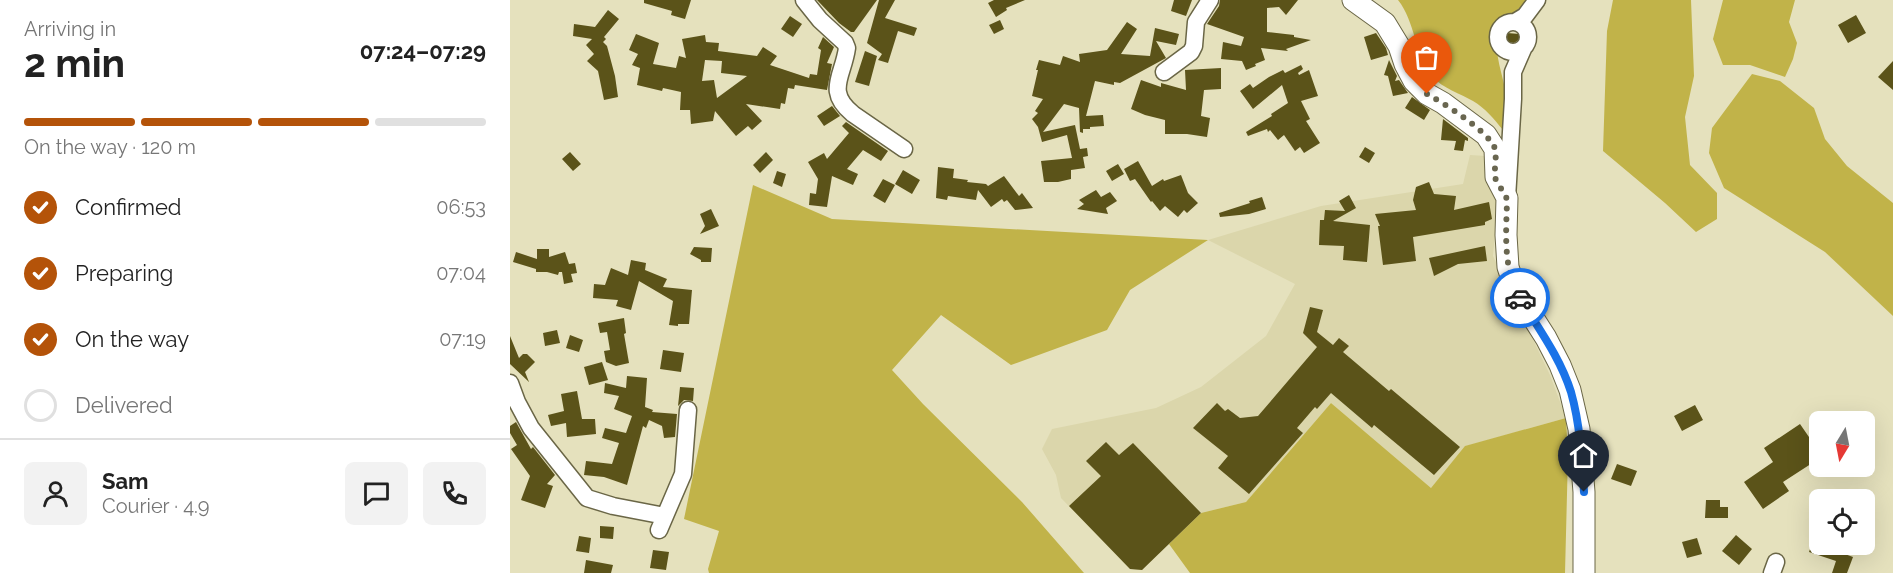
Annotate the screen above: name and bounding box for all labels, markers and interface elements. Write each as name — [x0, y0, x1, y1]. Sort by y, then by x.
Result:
text: Arriving in — [24, 17, 116, 41]
pin — [1401, 32, 1452, 94]
text: 07:24–07:29 — [360, 38, 486, 64]
text: 2 min — [24, 40, 125, 86]
icon: bag — [1410, 41, 1443, 74]
text: On the way · 120 m — [24, 135, 196, 159]
icon: check — [24, 191, 57, 224]
text: Confirmed — [75, 194, 182, 220]
text: 06:53 — [436, 195, 486, 219]
icon: check — [24, 257, 57, 290]
text: Preparing — [75, 260, 173, 286]
text: 07:04 — [436, 261, 486, 285]
courier — [1490, 268, 1550, 328]
icon: car — [1504, 282, 1537, 315]
icon: check — [24, 323, 57, 356]
text: On the way — [75, 326, 189, 352]
text: 07:19 — [439, 327, 486, 351]
text: Delivered — [75, 392, 173, 418]
north arrow — [1809, 411, 1875, 477]
map controls — [1809, 411, 1875, 555]
pin — [1558, 430, 1609, 492]
icon: home — [1567, 439, 1600, 472]
button: person — [24, 462, 87, 525]
button: chat — [345, 462, 408, 525]
button: phone — [423, 462, 486, 525]
text: Sam — [102, 468, 149, 494]
button: locate — [1809, 489, 1875, 555]
text: Courier · 4.9 — [102, 494, 210, 518]

